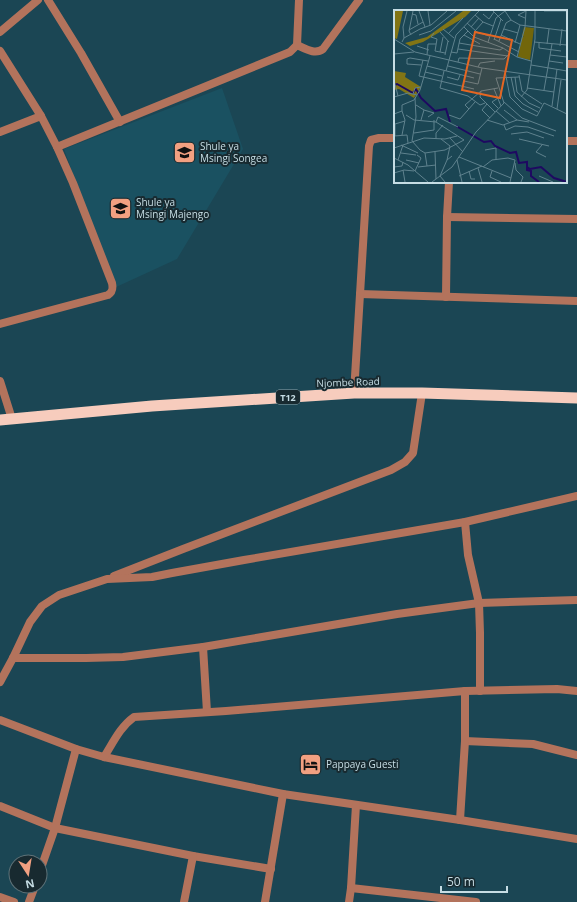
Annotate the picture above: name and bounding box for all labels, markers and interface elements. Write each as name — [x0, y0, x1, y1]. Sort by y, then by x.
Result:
inset map — [394, 10, 567, 183]
school or university icon: Shule ya Msingi Songea — [171, 139, 197, 165]
place label: Shule ya Msingi Songea — [200, 139, 267, 165]
school or university icon: Shule ya Msingi Majengo — [108, 195, 134, 221]
place label: Shule ya Msingi Majengo — [136, 195, 209, 221]
street label: Njombe Road — [316, 374, 380, 390]
road number: T12 — [276, 390, 300, 404]
hotel icon: Pappaya Guesti — [297, 751, 323, 777]
place label: Pappaya Guesti — [326, 757, 398, 771]
north arrow — [8, 854, 48, 894]
scale bar — [441, 868, 507, 894]
text: 50 m — [447, 873, 475, 890]
text: N — [24, 876, 36, 893]

